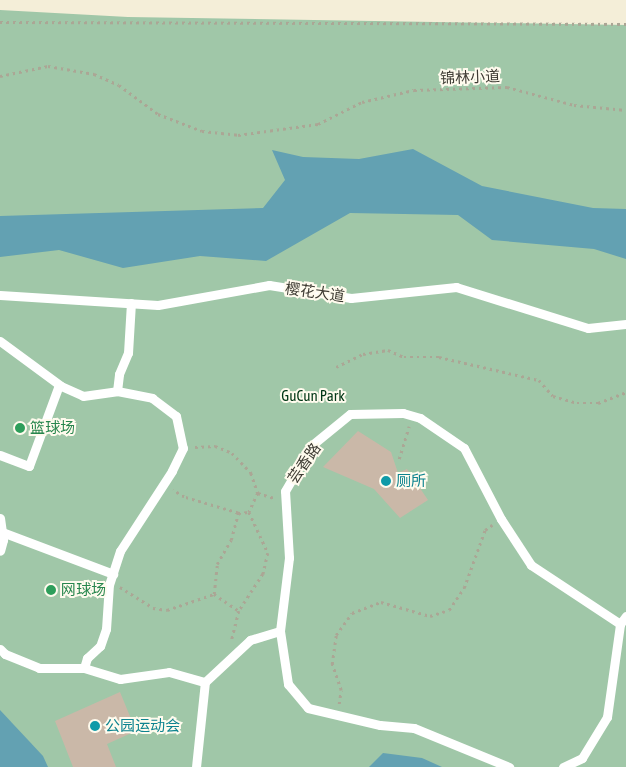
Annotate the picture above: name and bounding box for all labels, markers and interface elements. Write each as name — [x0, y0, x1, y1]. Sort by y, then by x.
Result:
street label: 锦林小道 — [440, 67, 500, 87]
street label: 樱花大道 — [284, 279, 346, 305]
park label: GuCun Park — [281, 387, 345, 405]
place label: 篮球场 — [30, 419, 75, 437]
marker: 篮球场 — [14, 422, 26, 434]
street label: 芸香路 — [284, 439, 324, 487]
place label: 厕所 — [396, 472, 426, 490]
marker: 厕所 — [380, 475, 392, 487]
place label: 网球场 — [61, 581, 106, 599]
marker: 网球场 — [45, 584, 57, 596]
place label: 公园运动会 — [105, 717, 180, 735]
marker: 公园运动会 — [89, 720, 101, 732]

